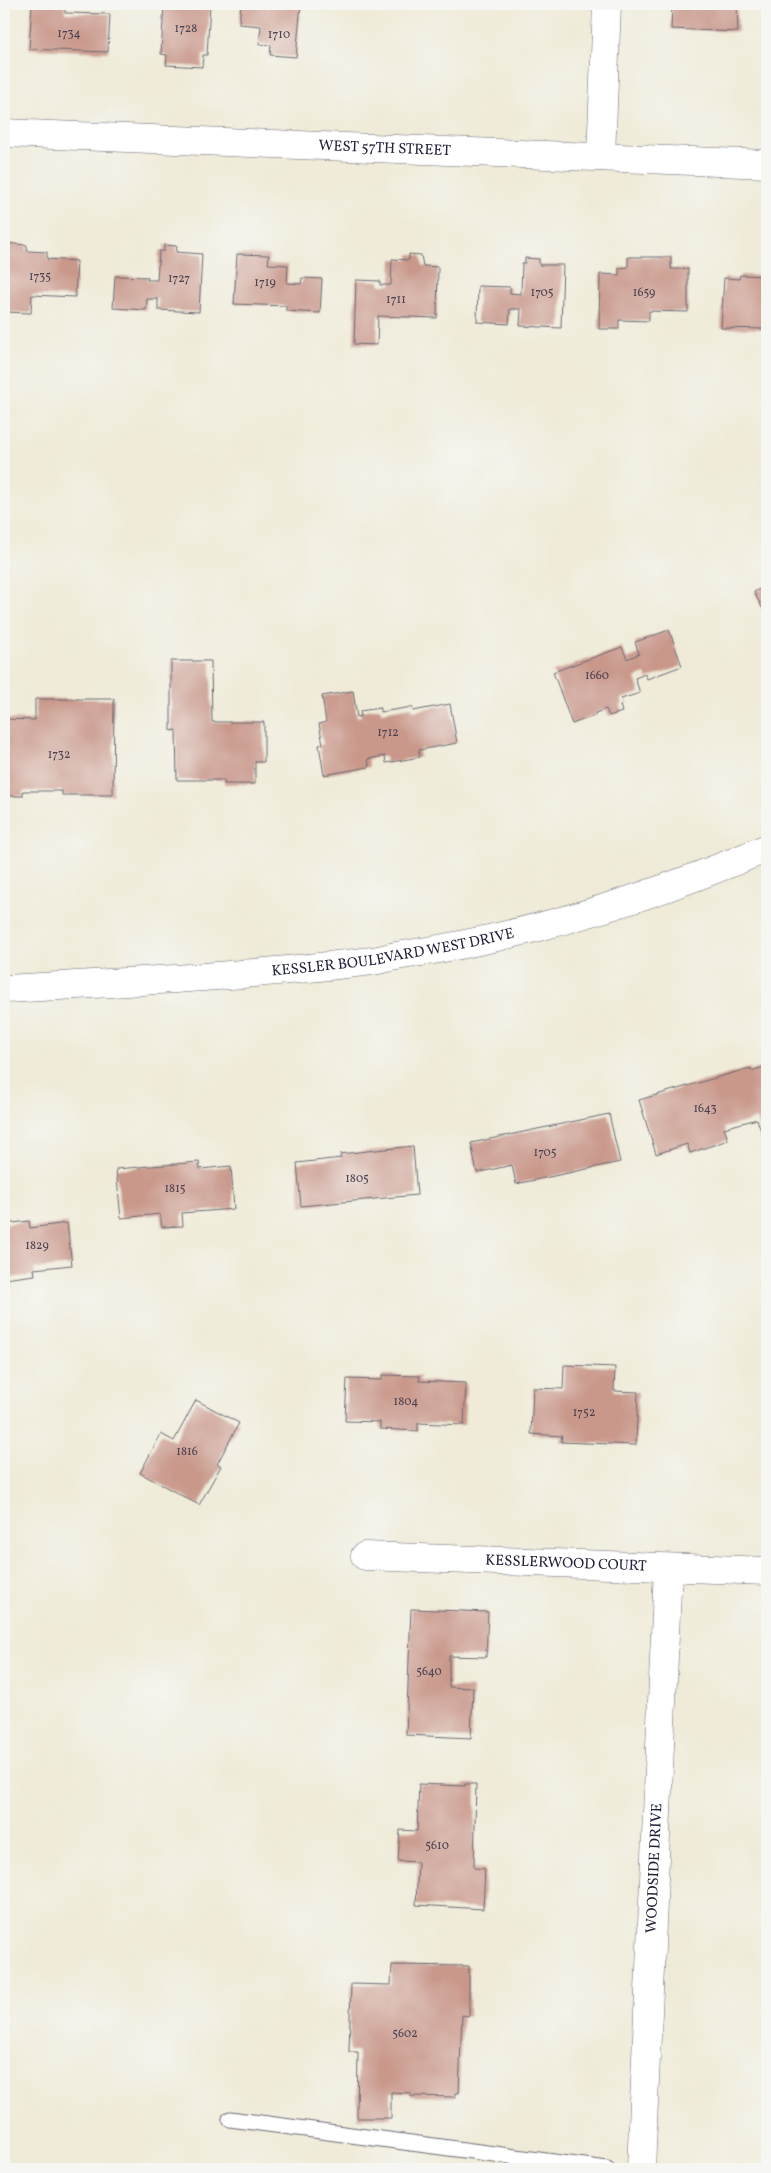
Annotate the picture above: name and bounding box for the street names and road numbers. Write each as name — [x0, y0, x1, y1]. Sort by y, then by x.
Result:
street label: WEST 57TH STREET — [318, 135, 452, 162]
street label: KESSLER BOULEVARD WEST DRIVE — [271, 923, 516, 982]
street label: KESSLERWOOD COURT — [485, 1550, 647, 1577]
street label: WOODSIDE DRIVE — [641, 1803, 668, 1934]

